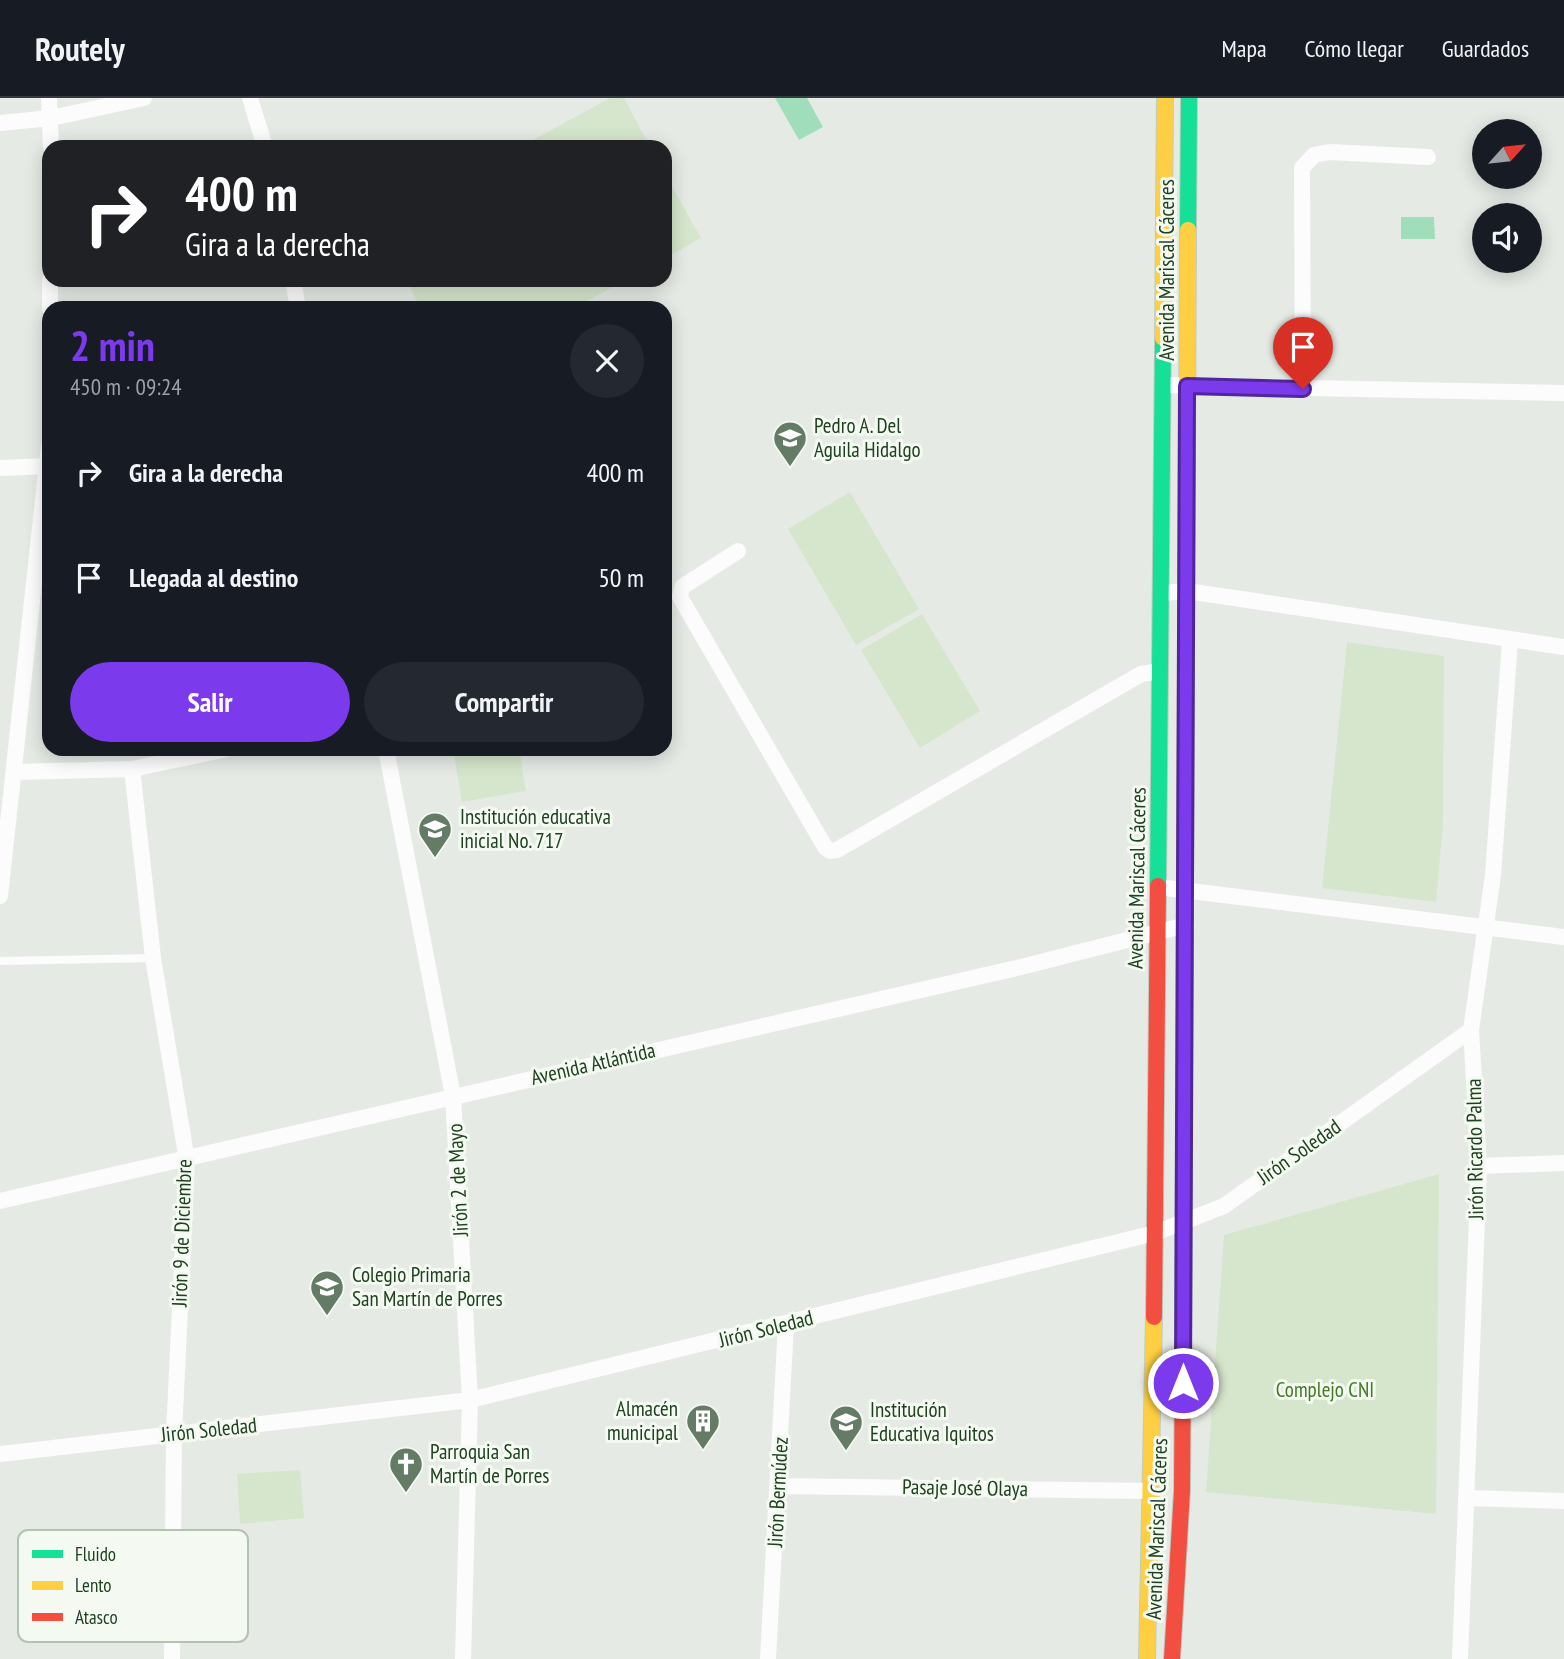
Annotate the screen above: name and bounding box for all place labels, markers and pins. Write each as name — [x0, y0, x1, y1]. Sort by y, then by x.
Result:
pin — [1273, 317, 1333, 389]
place label: Pedro A. Del Aguila Hidalgo — [814, 412, 921, 463]
school or university icon: Pedro A. Del Aguila Hidalgo — [771, 419, 809, 468]
place label: Institución educativa inicial No. 717 — [460, 803, 611, 854]
school or university icon: Institución educativa inicial No. 717 — [416, 810, 454, 859]
place label: Colegio Primaria San Martín de Porres — [352, 1261, 503, 1312]
school or university icon: Colegio Primaria San Martín de Porres — [308, 1268, 346, 1317]
place label: Almacén municipal — [607, 1395, 678, 1446]
place label: Institución Educativa Iquitos — [870, 1396, 994, 1447]
building icon: Almacén municipal — [684, 1402, 722, 1451]
school or university icon: Institución Educativa Iquitos — [827, 1403, 865, 1452]
place label: Parroquia San Martín de Porres — [430, 1438, 549, 1489]
church icon: Parroquia San Martín de Porres — [387, 1445, 425, 1494]

